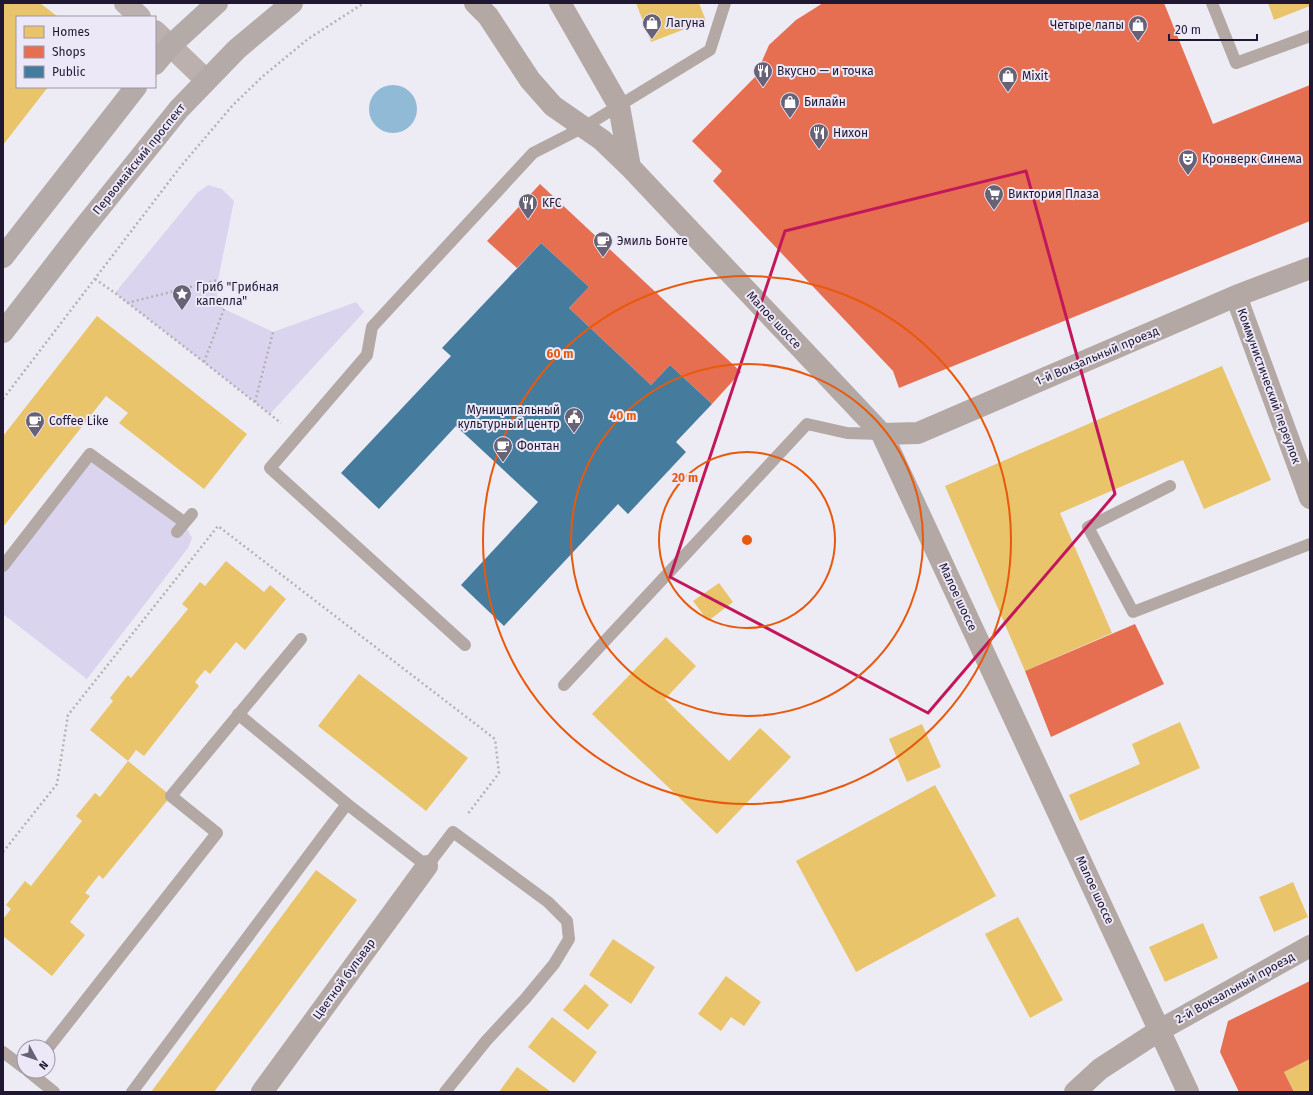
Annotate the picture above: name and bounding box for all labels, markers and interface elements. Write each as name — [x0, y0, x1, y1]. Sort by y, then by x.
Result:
shop icon: Лагуна — [641, 12, 663, 40]
shop icon: Четыре лапы — [1127, 14, 1149, 42]
legend — [16, 16, 156, 88]
place label: Лагуна — [666, 16, 705, 30]
scale bar — [1169, 16, 1257, 42]
place label: Четыре лапы — [1050, 18, 1124, 32]
text: 20 m — [1175, 23, 1201, 37]
text: Homes — [52, 25, 90, 39]
text: Shops — [52, 45, 86, 59]
restaurant icon: Вкусно — и точка — [752, 60, 774, 88]
place label: Вкусно — и точка — [777, 64, 874, 78]
text: Public — [52, 65, 86, 79]
shop icon: Mixit — [997, 65, 1019, 93]
place label: Mixit — [1022, 69, 1049, 83]
shop icon: Билайн — [779, 91, 801, 119]
place label: Билайн — [804, 95, 846, 109]
street label: Первомайский проспект — [90, 100, 189, 217]
restaurant icon: Нихон — [808, 122, 830, 150]
place label: Нихон — [833, 126, 868, 140]
theatre icon: Кронверк Синема — [1177, 148, 1199, 176]
place label: Кронверк Синема — [1202, 152, 1302, 166]
supermarket icon: Виктория Плаза — [983, 183, 1005, 211]
place label: Виктория Плаза — [1008, 187, 1099, 201]
restaurant icon: KFC — [517, 192, 539, 220]
place label: KFC — [542, 196, 562, 210]
cafe icon: Эмиль Бонте — [592, 230, 614, 258]
place label: Эмиль Бонте — [617, 234, 688, 248]
place label: Гриб "Грибная капелла" — [196, 280, 279, 308]
place icon: Гриб "Грибная капелла" — [171, 283, 193, 311]
street label: Малое шоссе — [744, 288, 804, 352]
street label: Коммунистический переулок — [1234, 306, 1304, 466]
street label: 1-й Вокзальный проезд — [1033, 323, 1161, 388]
text: 60 m — [547, 347, 573, 361]
place label: Муниципальный культурный центр — [457, 403, 560, 431]
public building icon: Муниципальный культурный центр — [563, 406, 585, 434]
text: 40 m — [610, 409, 636, 423]
cafe icon: Coffee Like — [24, 410, 46, 438]
place label: Coffee Like — [49, 414, 109, 428]
cafe icon: Фонтан — [492, 435, 514, 463]
place label: Фонтан — [517, 439, 560, 453]
text: 20 m — [672, 471, 698, 485]
centre of rings — [740, 533, 754, 547]
street label: Малое шоссе — [936, 561, 980, 633]
street label: Малое шоссе — [1073, 854, 1117, 926]
street label: Цветной бульвар — [310, 936, 378, 1022]
street label: 2-й Вокзальный проезд — [1173, 949, 1297, 1026]
north arrow — [16, 1039, 56, 1079]
text: N — [36, 1058, 51, 1072]

